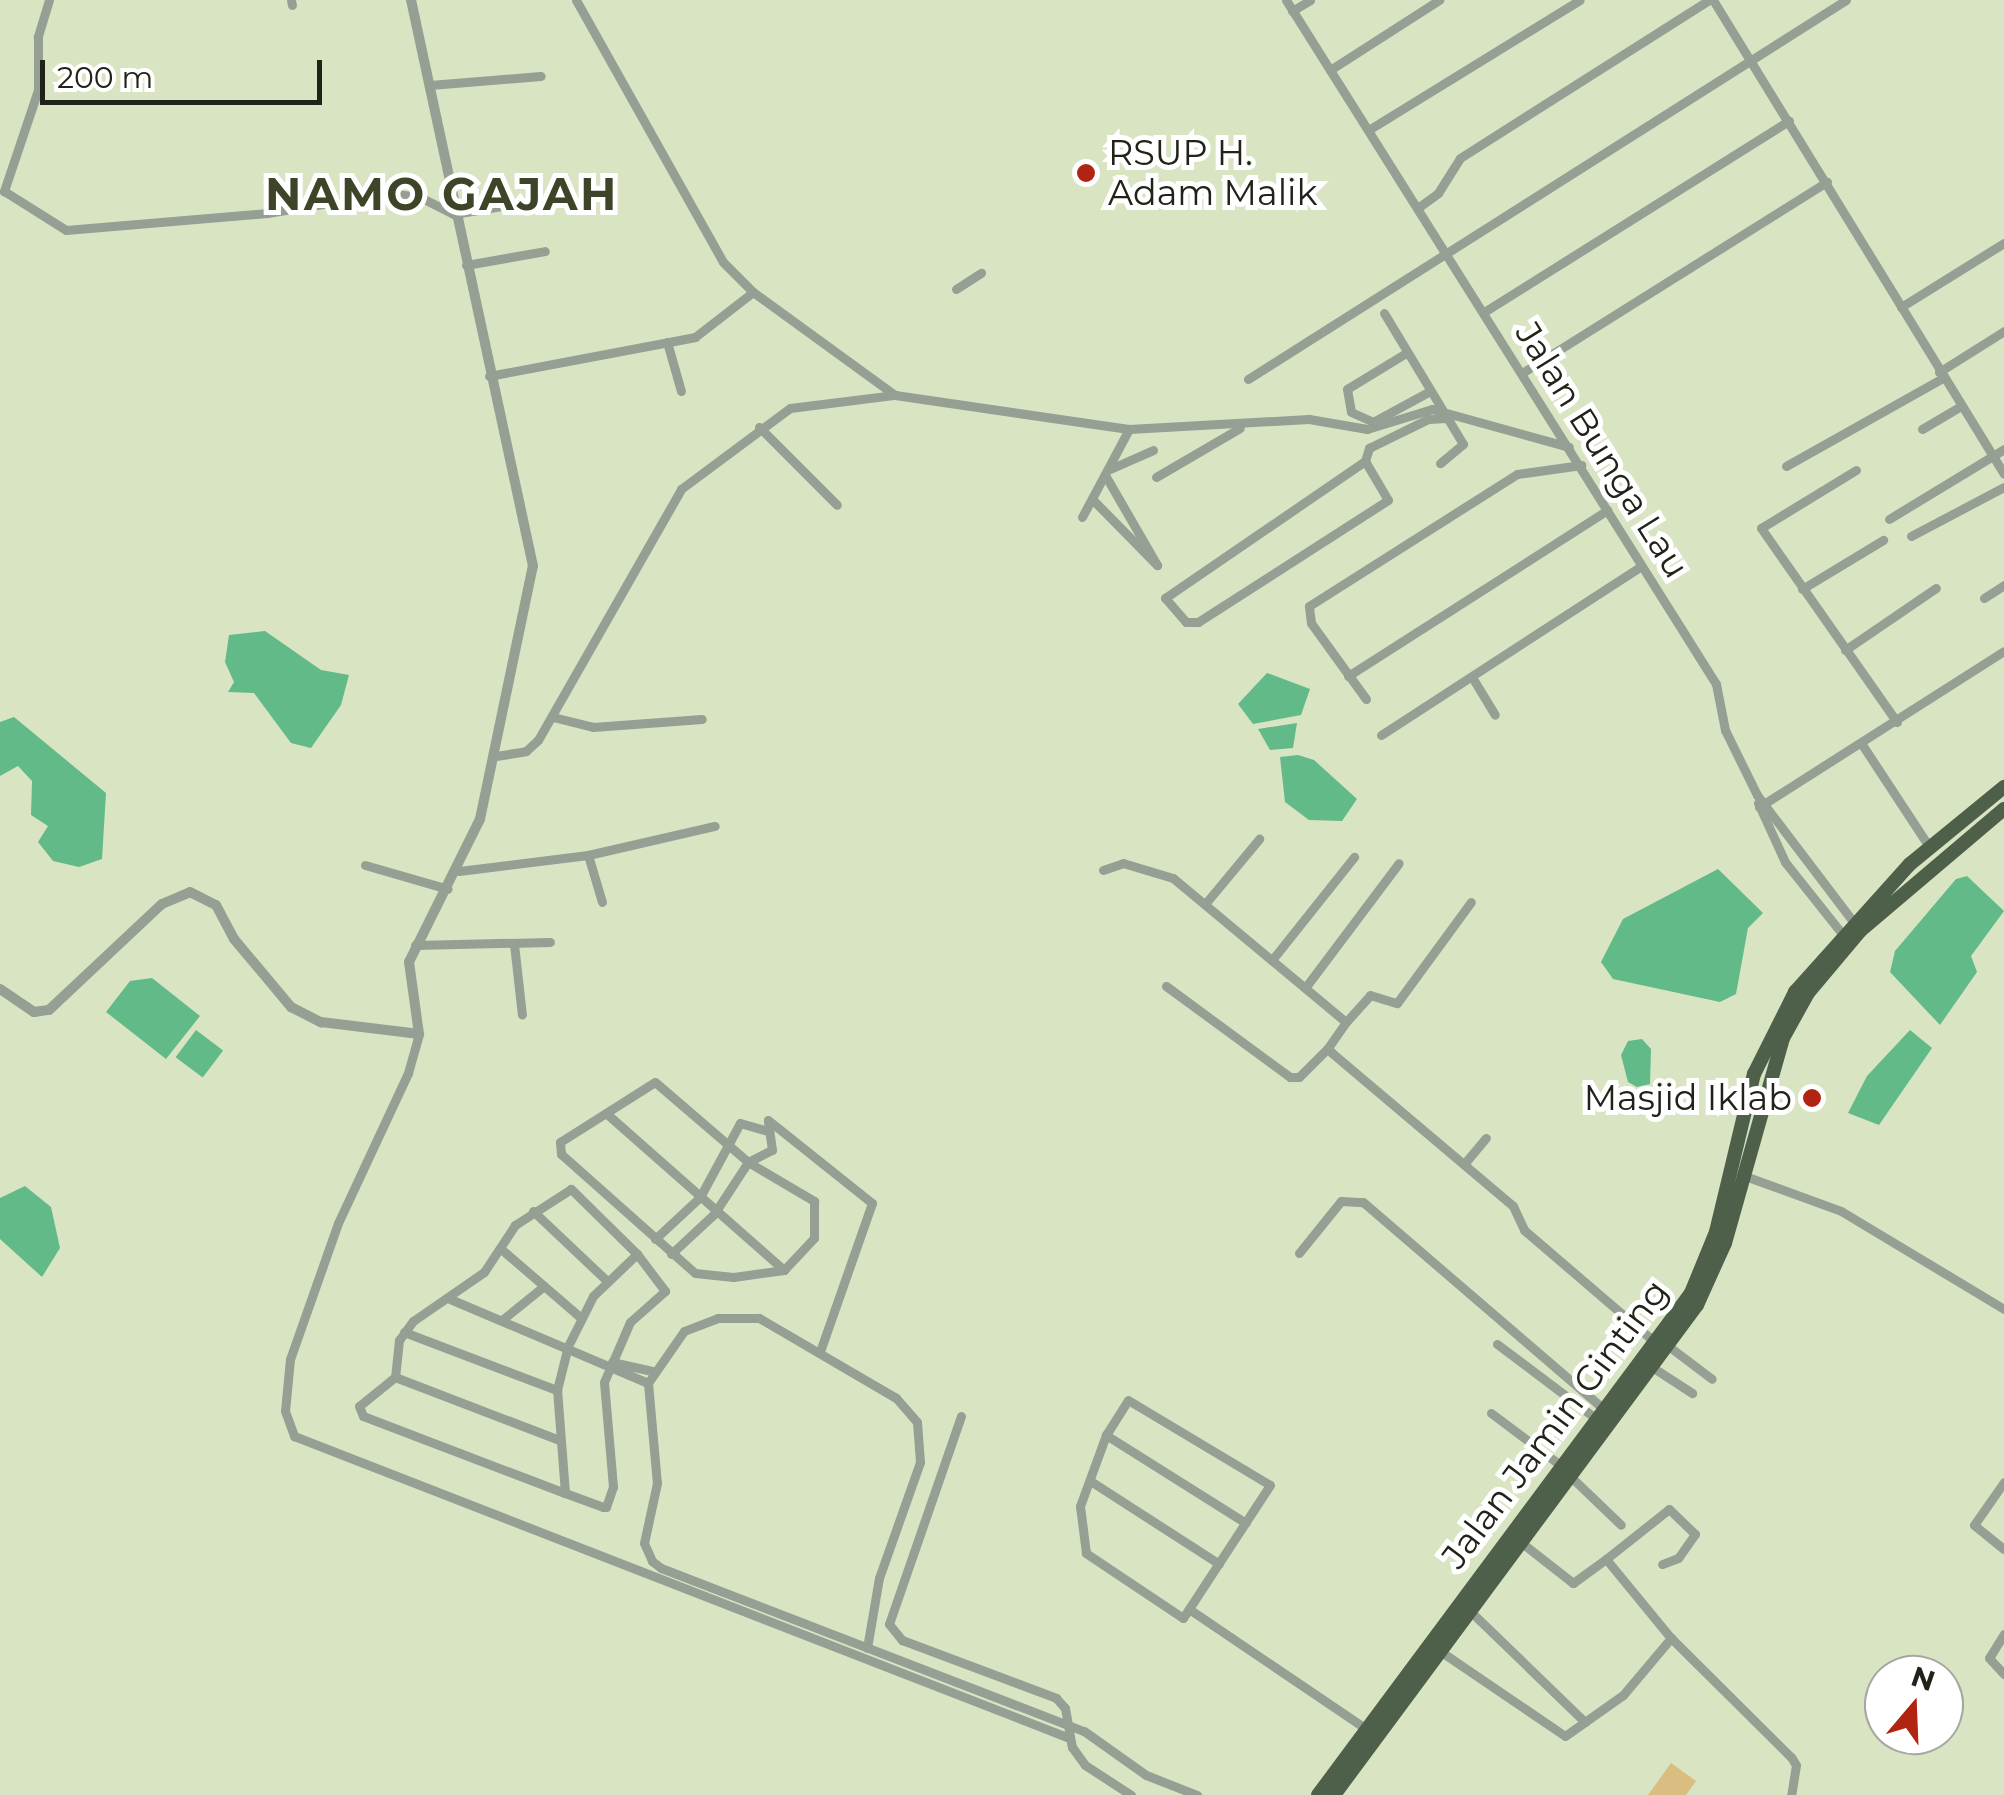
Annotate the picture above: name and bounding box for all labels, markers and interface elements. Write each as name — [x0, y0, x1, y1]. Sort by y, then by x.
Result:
scale bar — [45, 40, 328, 102]
text: 200 m — [57, 59, 153, 96]
place label: RSUP H. Adam Malik — [1108, 132, 1317, 214]
marker: RSUP H. Adam Malik — [1073, 160, 1099, 186]
district label: NAMO GAJAH — [265, 167, 619, 221]
street label: Jalan Bunga Lau — [1506, 315, 1698, 585]
place label: Masjid Iklab — [1584, 1077, 1792, 1119]
marker: Masjid Iklab — [1801, 1087, 1823, 1109]
street label: Jalan Jamin Ginting — [1433, 1272, 1677, 1576]
north arrow — [1864, 1655, 1964, 1755]
text: N — [1907, 1659, 1939, 1698]

